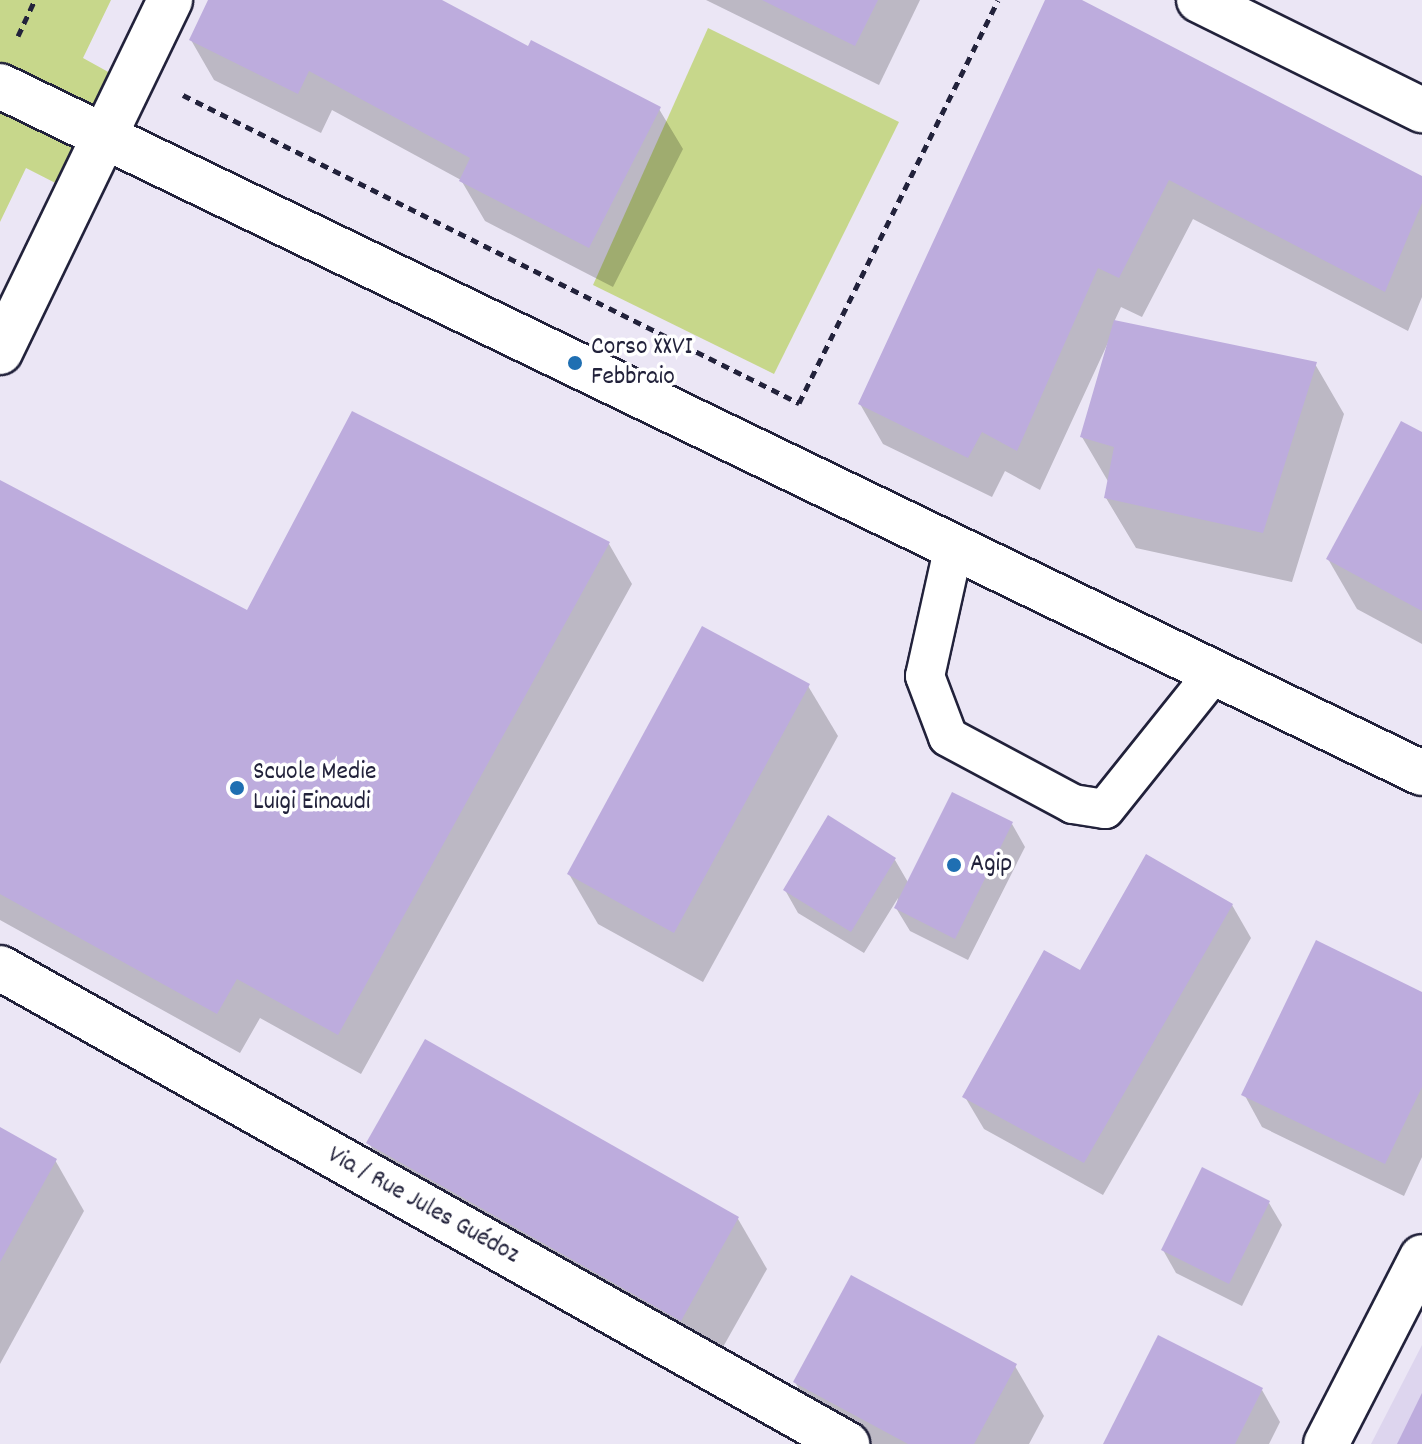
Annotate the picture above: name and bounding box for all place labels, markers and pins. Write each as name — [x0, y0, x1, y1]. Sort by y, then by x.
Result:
place label: Corso XXVI Febbraio — [591, 332, 692, 394]
marker: Corso XXVI Febbraio — [566, 354, 584, 372]
place label: Scuole Medie Luigi Einaudi — [253, 757, 376, 818]
marker: Scuole Medie Luigi Einaudi — [228, 779, 246, 797]
place label: Agip — [970, 849, 1012, 881]
marker: Agip — [945, 856, 963, 874]

